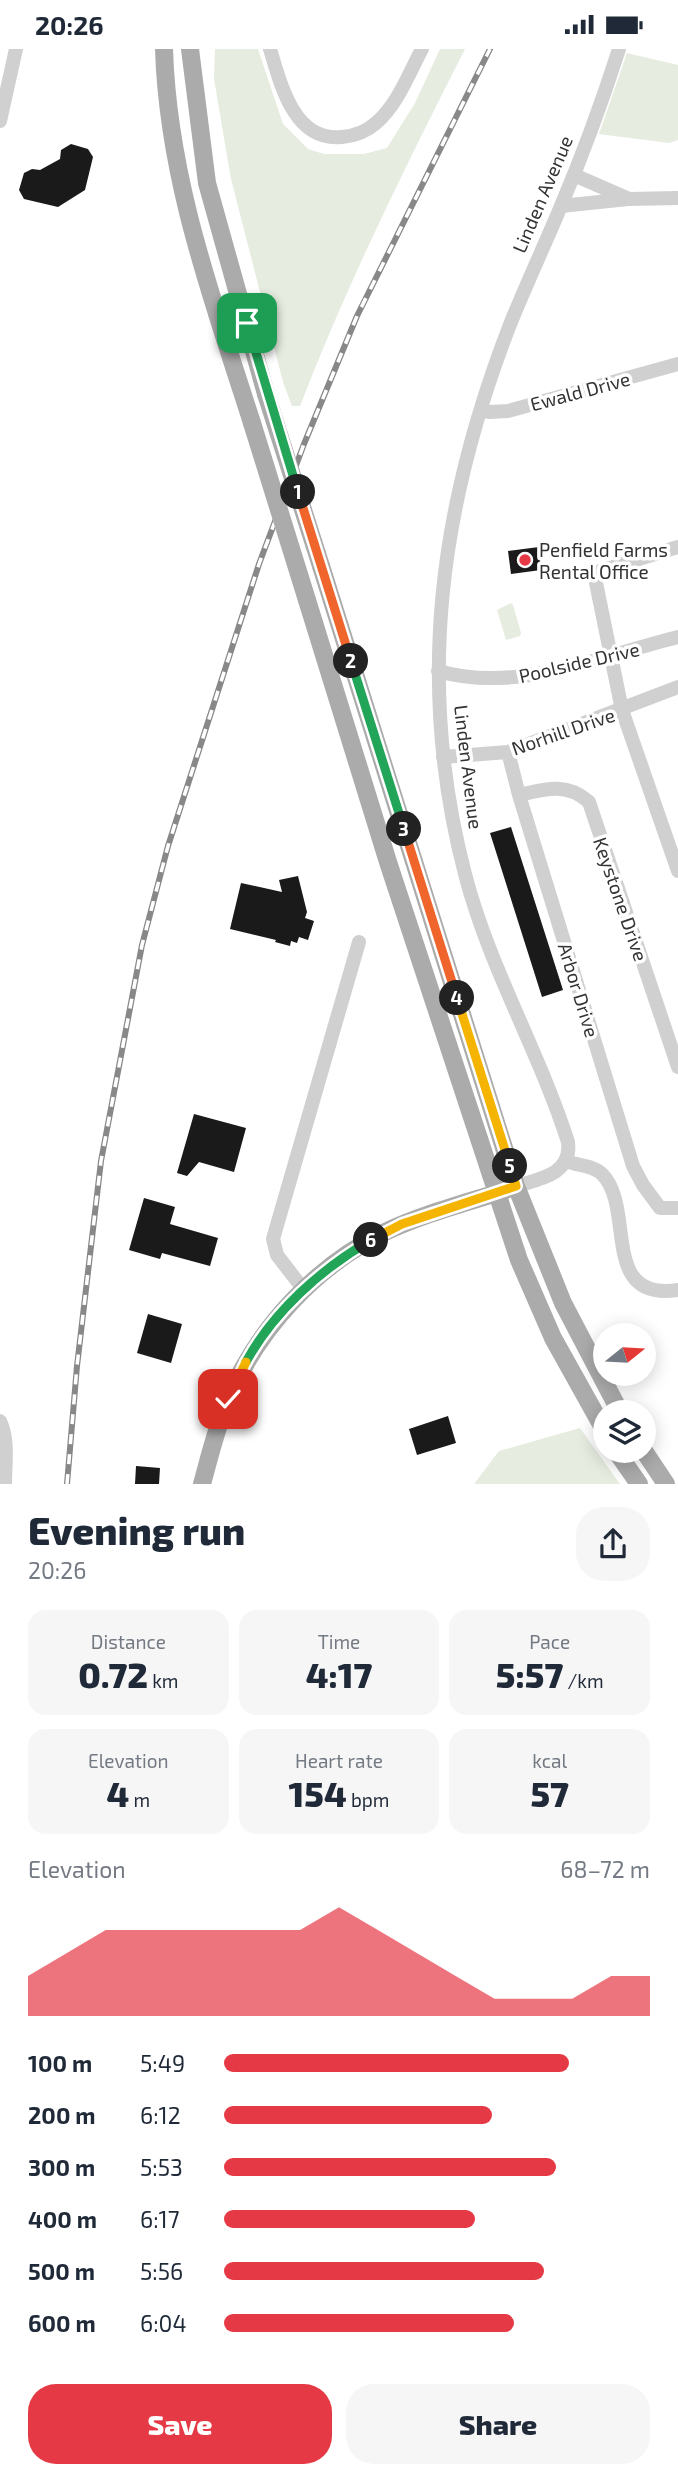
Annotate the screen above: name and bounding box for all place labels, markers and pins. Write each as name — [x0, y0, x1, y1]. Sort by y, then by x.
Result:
pin — [217, 293, 277, 353]
pin: 1 — [280, 475, 316, 509]
place label: Penfield Farms Rental Office — [539, 538, 668, 583]
marker: Penfield Farms Rental Office — [517, 552, 533, 568]
pin: 2 — [334, 643, 368, 679]
pin: 3 — [386, 811, 422, 847]
pin: 4 — [440, 981, 475, 1016]
pin: 5 — [492, 1149, 528, 1183]
pin: 6 — [354, 1223, 388, 1257]
pin — [198, 1369, 258, 1429]

